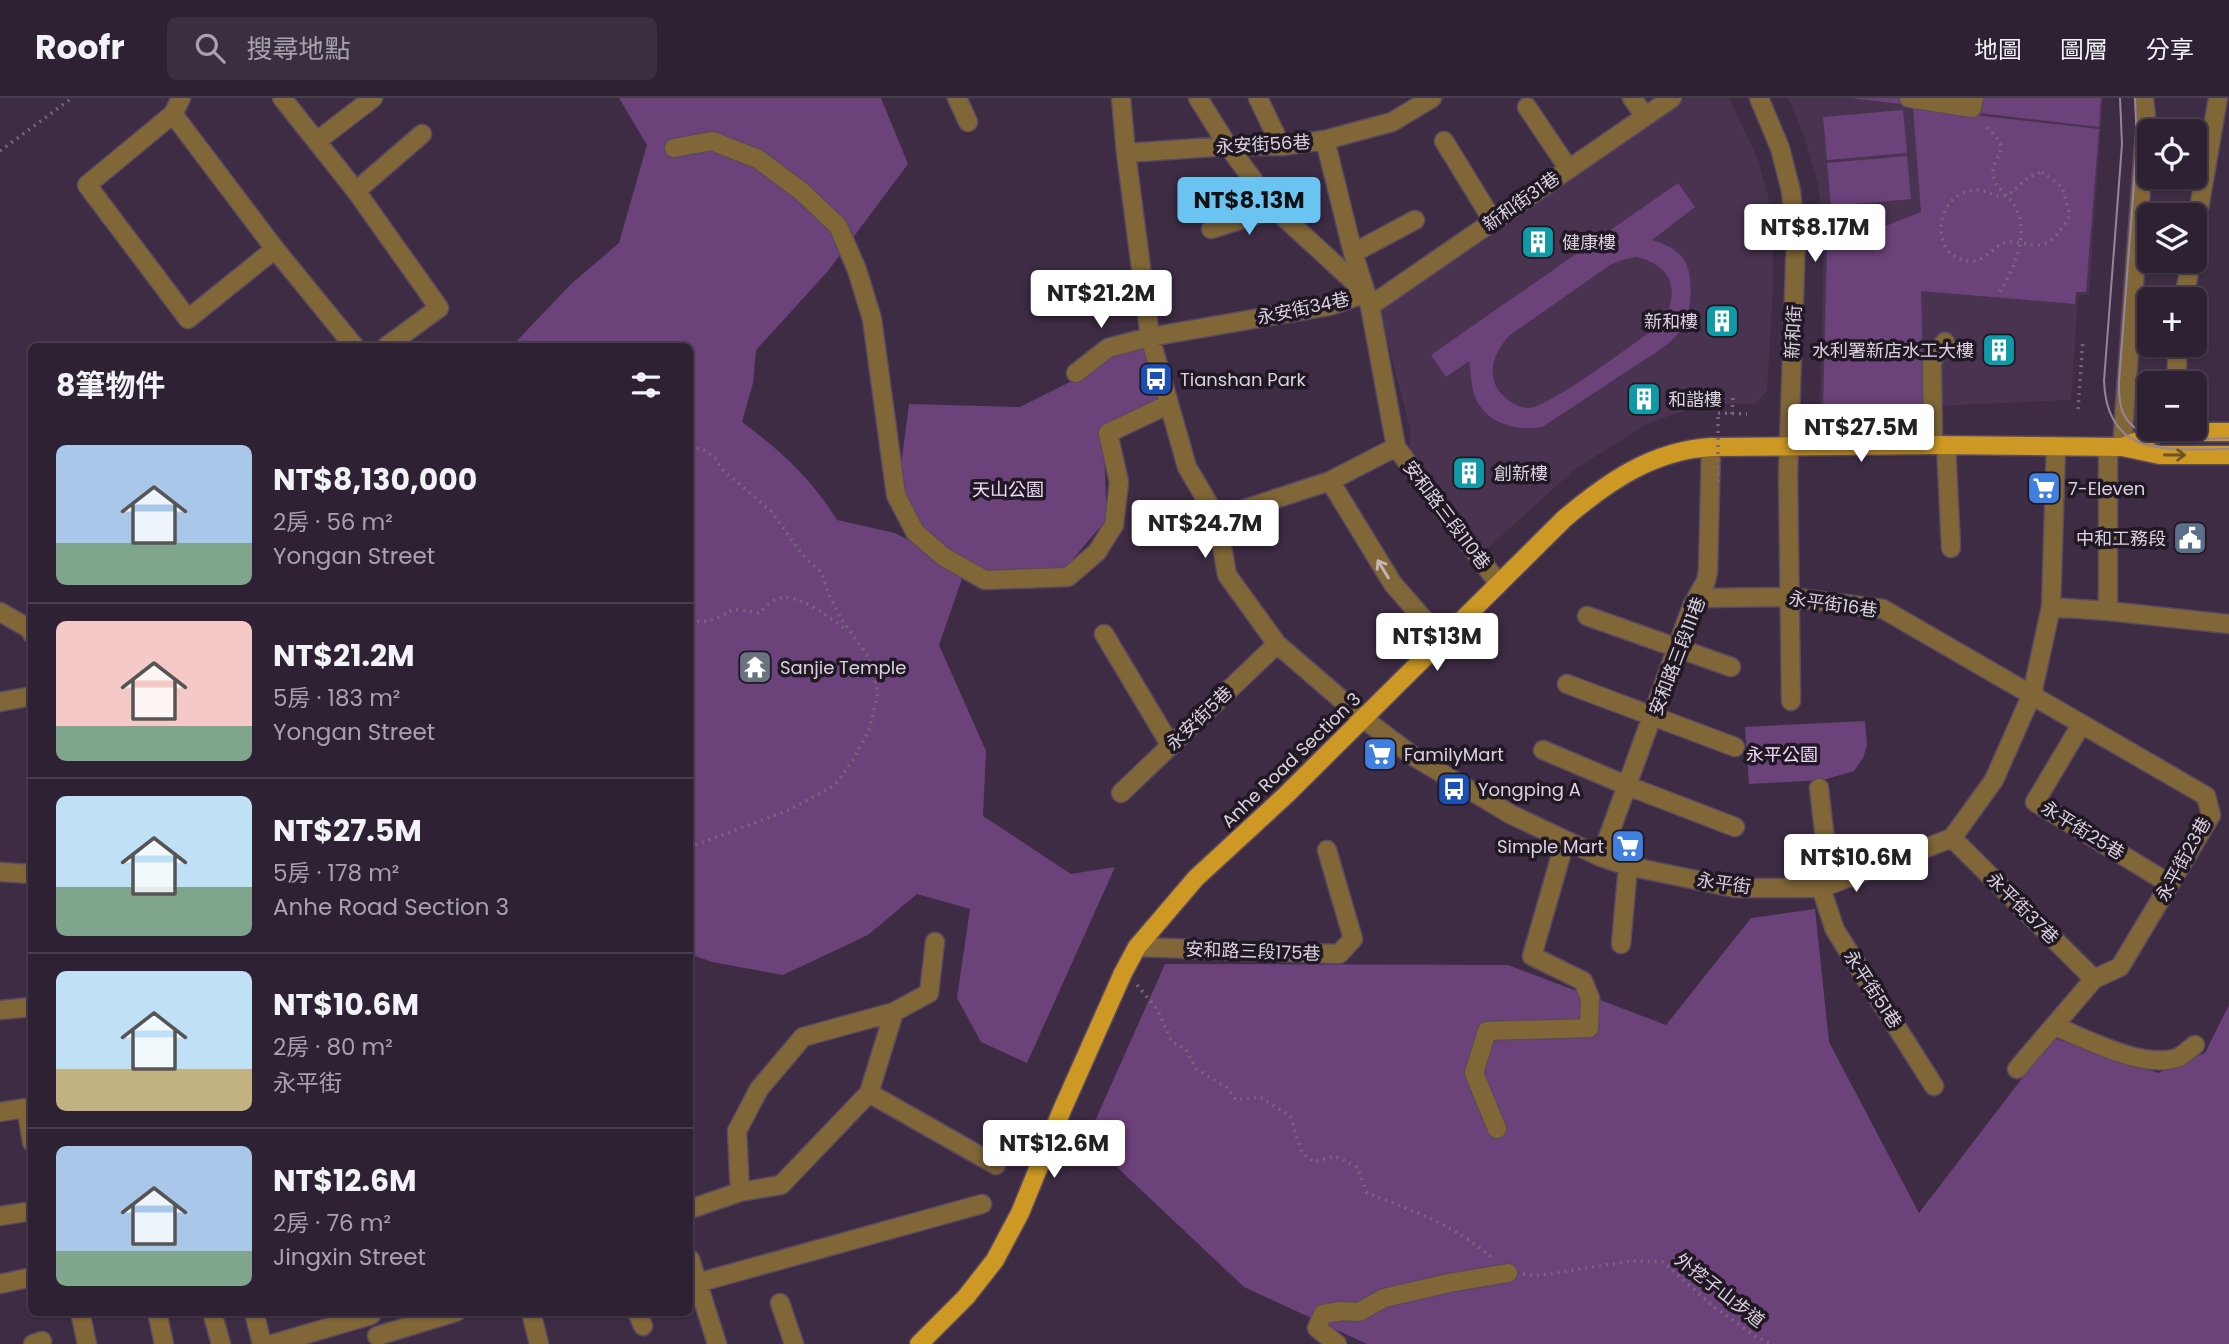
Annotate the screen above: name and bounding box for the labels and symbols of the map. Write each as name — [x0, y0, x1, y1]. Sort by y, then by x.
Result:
street label: 永安街56巷 — [1215, 129, 1311, 159]
street label: 新和街31巷 — [1478, 165, 1564, 237]
pin: NT$8.13M — [1177, 178, 1321, 237]
pin: NT$8.17M — [1743, 204, 1887, 264]
building icon: 健康樓 — [1519, 223, 1557, 261]
place label: 健康樓 — [1562, 230, 1616, 255]
pin: NT$21.2M — [1029, 271, 1173, 330]
street label: 永安街34巷 — [1254, 286, 1352, 330]
building icon: 新和樓 — [1703, 302, 1741, 340]
street label: 新和街 — [1779, 304, 1807, 360]
place label: 新和樓 — [1644, 309, 1698, 334]
building icon: 水利署新店水工大樓 — [1980, 331, 2018, 369]
place label: 水利署新店水工大樓 — [1812, 338, 1974, 363]
bus stop icon: Tianshan Park — [1137, 360, 1175, 398]
place label: Tianshan Park — [1180, 367, 1307, 392]
building icon: 和諧樓 — [1625, 380, 1663, 418]
place label: 和諧樓 — [1668, 387, 1722, 412]
pin: NT$27.5M — [1789, 404, 1933, 464]
one-way arrow — [2164, 448, 2187, 462]
building icon: 創新樓 — [1450, 454, 1488, 492]
street label: 安和路三段110巷 — [1398, 455, 1496, 575]
place label: 創新樓 — [1494, 461, 1548, 486]
supermarket icon: 7-Eleven — [2025, 469, 2063, 507]
place label: 7-Eleven — [2068, 476, 2145, 501]
park label: 天山公園 — [972, 477, 1044, 502]
pin: NT$24.7M — [1133, 500, 1277, 560]
public building icon: 中和工務段 — [2171, 519, 2209, 557]
place label: 中和工務段 — [2076, 526, 2166, 551]
one-way arrow — [1376, 559, 1390, 579]
street label: 永平街16巷 — [1787, 585, 1879, 623]
street label: 安和路三段111巷 — [1643, 593, 1711, 719]
pin: NT$13M — [1380, 614, 1494, 673]
temple icon: Sanjie Temple — [736, 648, 774, 686]
place label: Sanjie Temple — [780, 655, 906, 680]
street label: 永安街5巷 — [1160, 680, 1238, 756]
street label: Anhe Road Section 3 — [1216, 687, 1366, 833]
supermarket icon: FamilyMart — [1361, 735, 1399, 773]
place label: FamilyMart — [1404, 742, 1504, 767]
park label: 永平公園 — [1746, 742, 1818, 767]
bus stop icon: Yongping A — [1435, 770, 1473, 808]
place label: Yongping A — [1478, 777, 1581, 802]
street label: 永平街25巷 — [2037, 795, 2129, 865]
street label: 永平街23巷 — [2150, 812, 2216, 906]
supermarket icon: Simple Mart — [1609, 827, 1647, 865]
place label: Simple Mart — [1497, 834, 1604, 859]
pin: NT$10.6M — [1784, 834, 1928, 894]
street label: 永平街37巷 — [1981, 866, 2065, 950]
street label: 永平街 — [1696, 867, 1752, 899]
street label: 安和路三段175巷 — [1185, 936, 1321, 966]
street label: 永平街51巷 — [1838, 945, 1908, 1033]
pin: NT$12.6M — [982, 1121, 1126, 1180]
street label: 外挖子山步道 — [1670, 1247, 1770, 1333]

